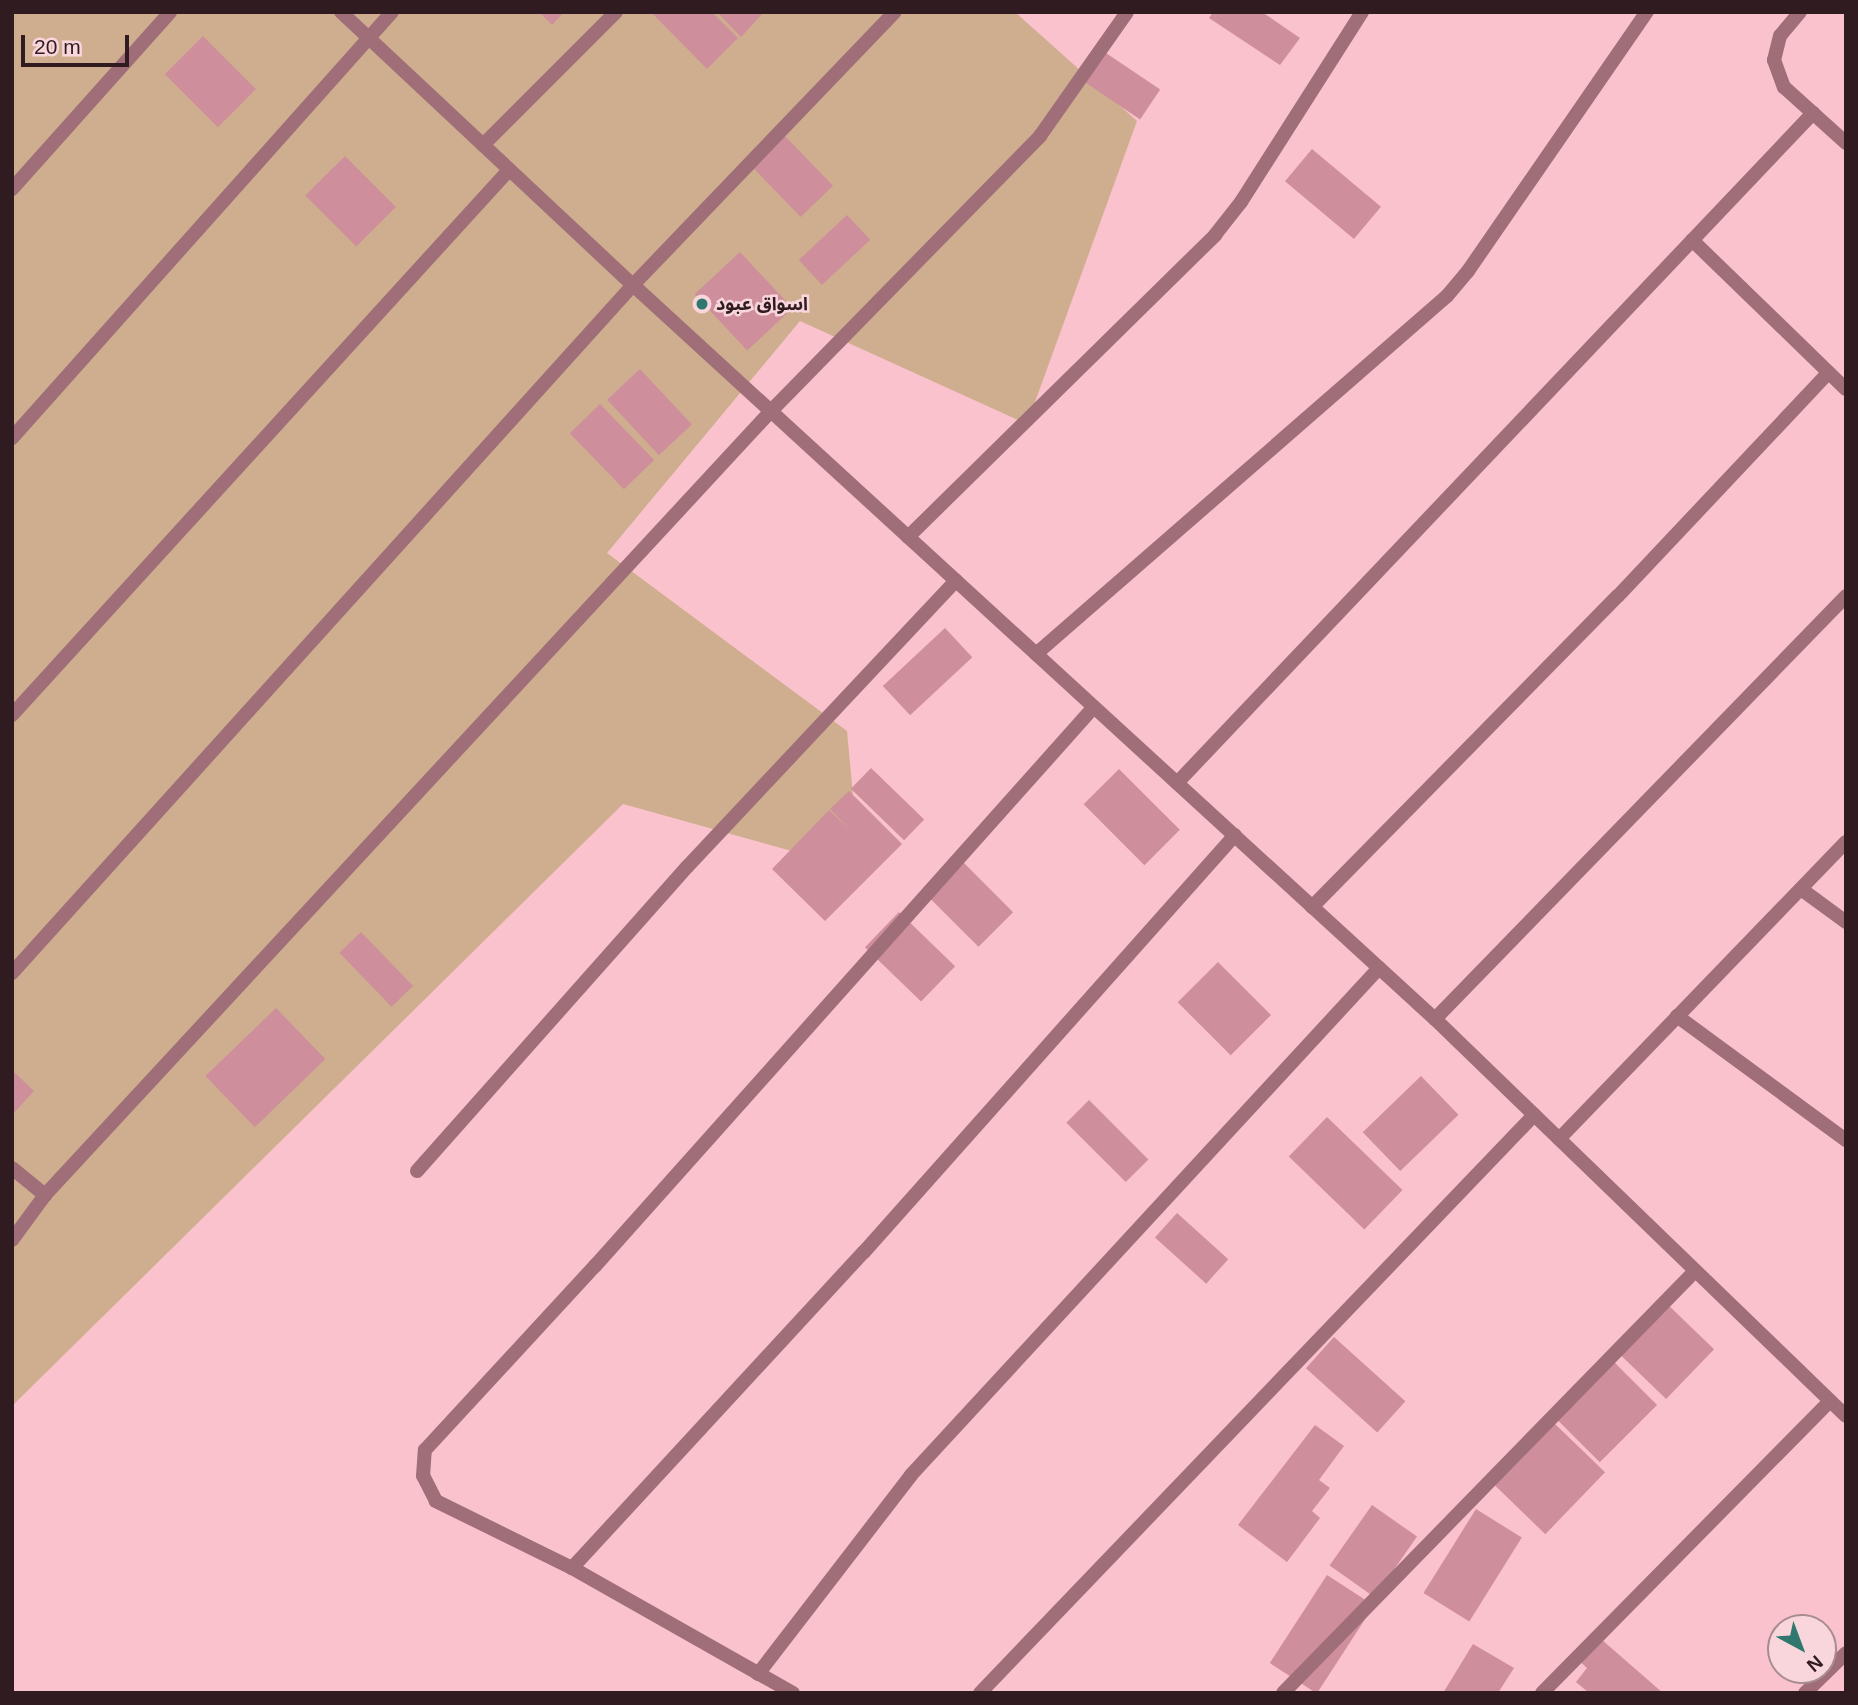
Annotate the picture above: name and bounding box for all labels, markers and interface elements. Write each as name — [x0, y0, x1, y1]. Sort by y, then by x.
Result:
scale bar — [24, 21, 133, 65]
text: 20 m — [34, 35, 81, 58]
place label: اسواق عبود — [716, 293, 808, 315]
marker: اسواق عبود — [694, 296, 710, 312]
north arrow — [1767, 1614, 1837, 1684]
text: N — [1803, 1651, 1827, 1676]

